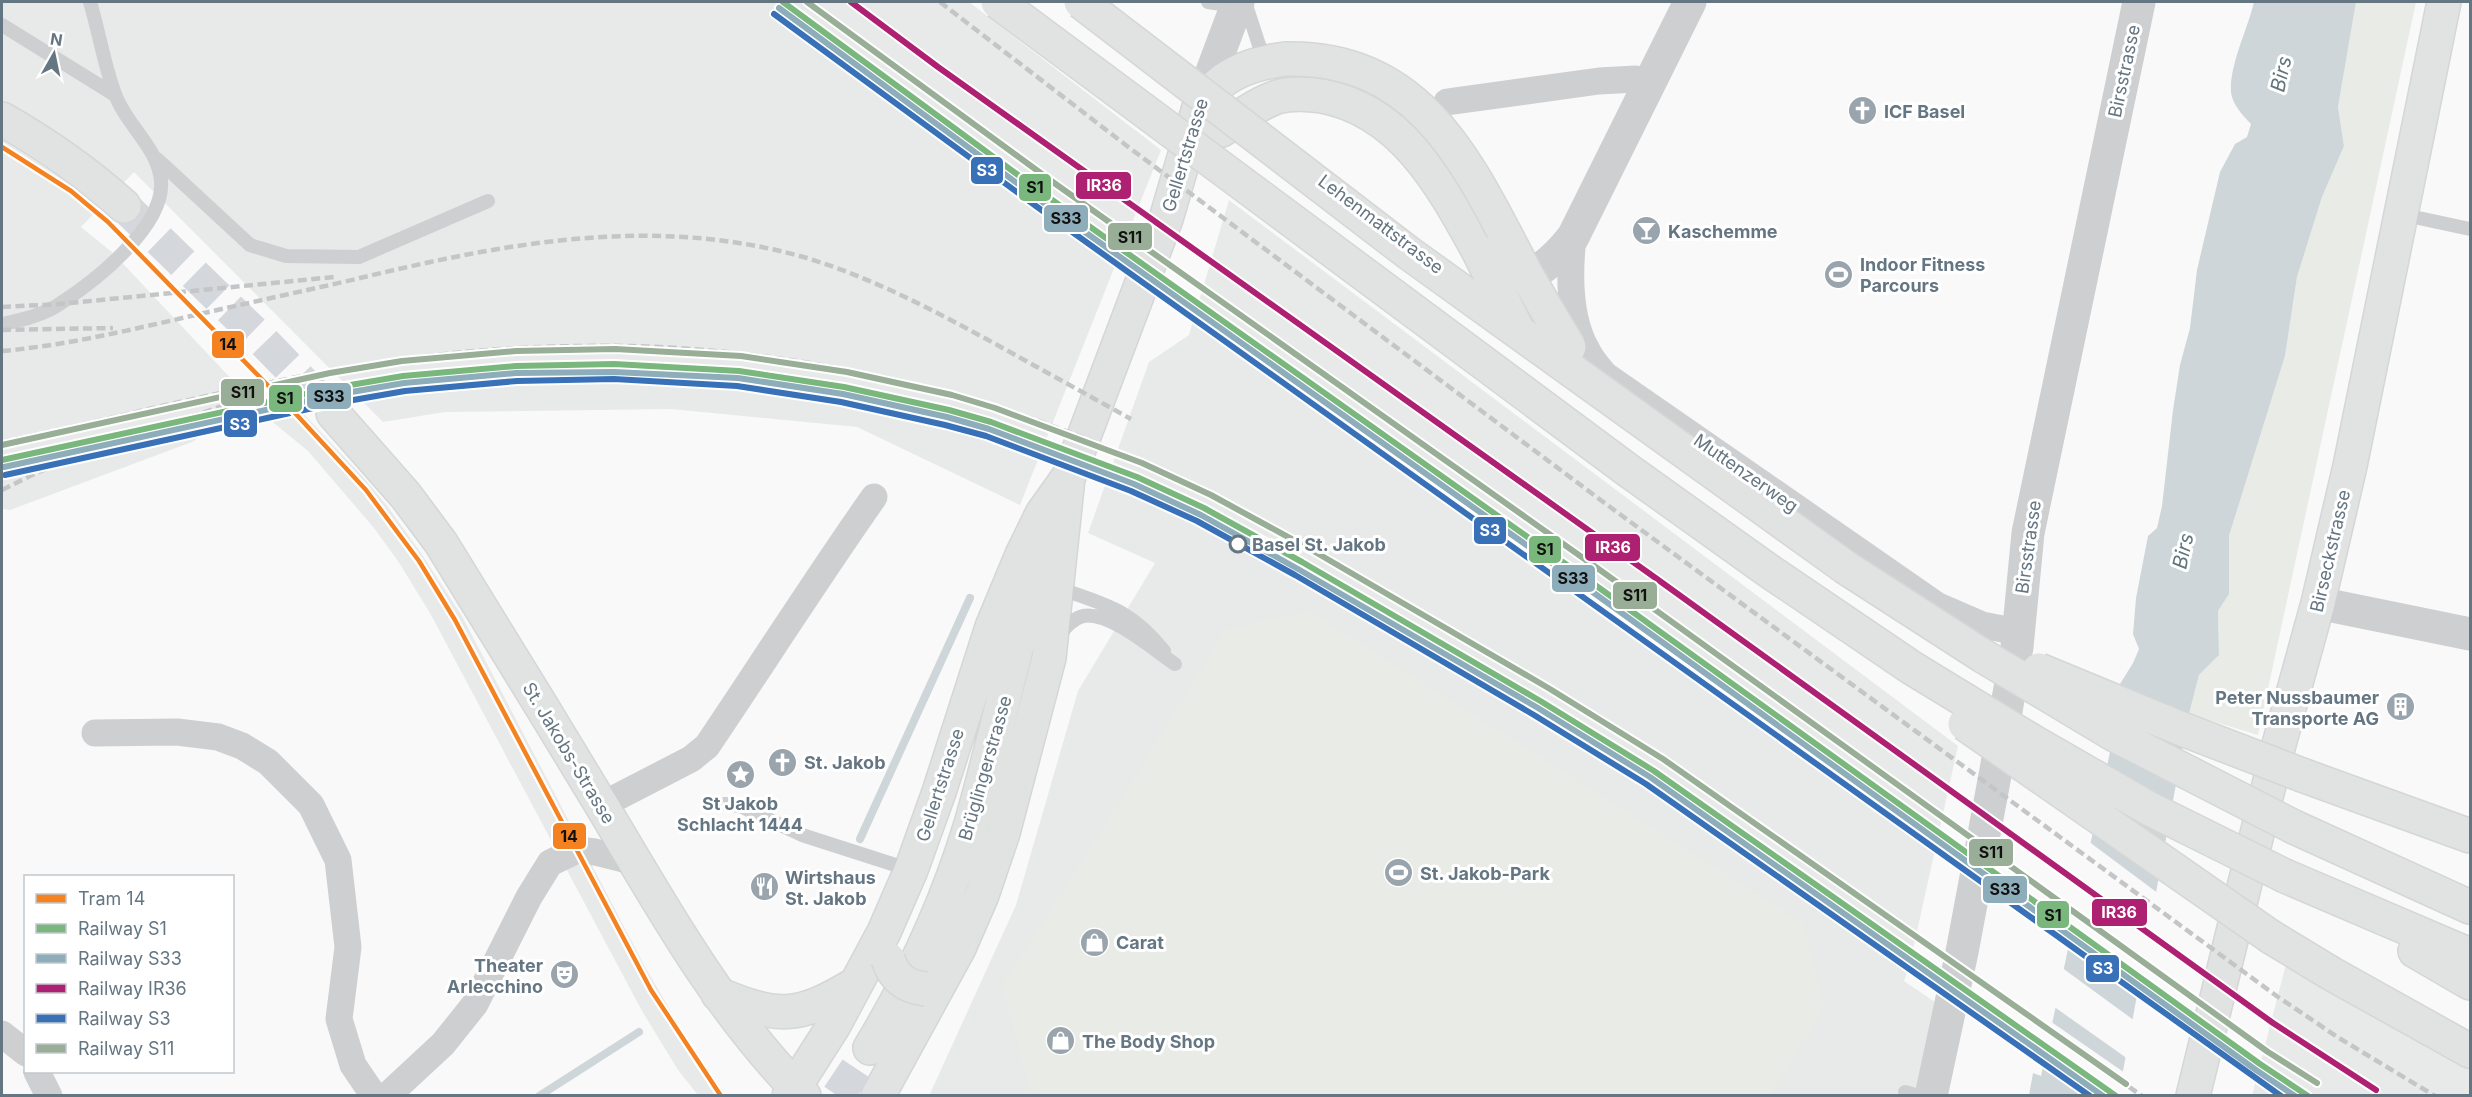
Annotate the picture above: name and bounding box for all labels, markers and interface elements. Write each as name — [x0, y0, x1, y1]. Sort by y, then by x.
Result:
street label: Birsstrasse — [2104, 23, 2144, 119]
north arrow — [24, 24, 84, 84]
text: N — [49, 28, 64, 50]
water label: Birs — [2266, 54, 2296, 94]
church icon: ICF Basel — [1847, 95, 1879, 127]
street label: Gellertstrasse — [1158, 96, 1212, 214]
place label: ICF Basel — [1884, 101, 1965, 122]
line badge: S3 — [970, 156, 1004, 185]
text: S3 — [977, 160, 997, 180]
street label: Lehenmattstrasse — [1314, 170, 1448, 278]
line badge: IR36 — [1075, 171, 1132, 200]
line badge: S1 — [1018, 173, 1052, 202]
text: IR36 — [1086, 175, 1122, 195]
text: S1 — [1026, 177, 1044, 197]
line badge: S33 — [1043, 204, 1089, 233]
text: S33 — [1050, 208, 1082, 228]
bar icon: Kaschemme — [1631, 215, 1663, 247]
place label: Kaschemme — [1668, 221, 1778, 242]
line badge: S11 — [1107, 222, 1153, 251]
text: S11 — [1118, 227, 1142, 247]
place label: Indoor Fitness Parcours — [1860, 254, 1985, 296]
sports icon: Indoor Fitness Parcours — [1823, 258, 1855, 290]
line badge: 14 — [211, 330, 245, 359]
text: 14 — [219, 334, 237, 354]
line badge: S11 — [220, 378, 265, 407]
text: S11 — [231, 382, 255, 402]
line badge: S33 — [306, 382, 352, 410]
line badge: S1 — [268, 384, 303, 413]
text: S33 — [313, 386, 345, 406]
text: S1 — [276, 388, 294, 408]
line badge: S3 — [223, 409, 258, 438]
text: S3 — [230, 414, 250, 434]
street label: Muttenzerweg — [1690, 429, 1802, 517]
street label: Birseckstrasse — [2306, 488, 2354, 614]
street label: Birsstrasse — [2011, 499, 2045, 595]
line badge: S3 — [1473, 516, 1507, 545]
text: S3 — [1480, 520, 1500, 540]
water label: Birs — [2168, 531, 2198, 571]
line badge: IR36 — [1584, 533, 1641, 562]
place label: Basel St. Jakob — [1252, 534, 1386, 555]
marker: Basel St. Jakob — [1229, 535, 1247, 553]
line badge: S1 — [1528, 535, 1562, 564]
text: IR36 — [1595, 537, 1631, 557]
text: S1 — [1536, 539, 1554, 559]
line badge: S33 — [1551, 564, 1596, 593]
text: S33 — [1557, 568, 1589, 588]
line badge: S11 — [1612, 581, 1658, 610]
text: S11 — [1623, 585, 1647, 605]
street label: St. Jakobs-Strasse — [519, 679, 619, 827]
place label: Peter Nussbaumer Transporte AG — [2215, 687, 2379, 729]
building icon: Peter Nussbaumer Transporte AG — [2384, 691, 2416, 723]
street label: Brüglingerstrasse — [954, 693, 1016, 843]
street label: Gellertstrasse — [912, 726, 968, 844]
church icon: St. Jakob — [767, 746, 799, 778]
place label: St. Jakob — [804, 752, 886, 773]
place icon: St Jakob Schlacht 1444 — [724, 758, 756, 790]
place label: St Jakob Schlacht 1444 — [677, 793, 803, 835]
line badge: 14 — [552, 822, 587, 850]
text: 14 — [560, 826, 578, 846]
line badge: S11 — [1968, 838, 2014, 867]
text: S11 — [1979, 842, 2003, 862]
sports icon: St. Jakob-Park — [1383, 857, 1415, 889]
place label: St. Jakob-Park — [1420, 863, 1550, 884]
place label: Wirtshaus St. Jakob — [785, 867, 876, 909]
restaurant icon: Wirtshaus St. Jakob — [748, 871, 780, 903]
legend — [24, 875, 234, 1073]
line badge: S33 — [1982, 875, 2028, 904]
text: S33 — [1989, 879, 2021, 899]
text: Tram 14 — [78, 888, 145, 909]
line badge: IR36 — [2091, 898, 2148, 927]
line badge: S1 — [2036, 900, 2070, 929]
text: IR36 — [2101, 902, 2137, 922]
text: S1 — [2044, 905, 2062, 925]
text: Railway S1 — [78, 918, 167, 939]
shop icon: Carat — [1079, 926, 1111, 958]
place label: Carat — [1116, 932, 1164, 953]
text: Railway S33 — [78, 948, 182, 969]
line badge: S3 — [2085, 954, 2120, 983]
place label: Theater Arlecchino — [447, 955, 543, 997]
text: S3 — [2093, 958, 2113, 978]
theatre icon: Theater Arlecchino — [548, 959, 580, 991]
text: Railway IR36 — [78, 978, 187, 999]
text: Railway S3 — [78, 1008, 171, 1029]
shop icon: The Body Shop — [1045, 1025, 1077, 1057]
place label: The Body Shop — [1082, 1031, 1215, 1052]
text: Railway S11 — [78, 1038, 174, 1059]

